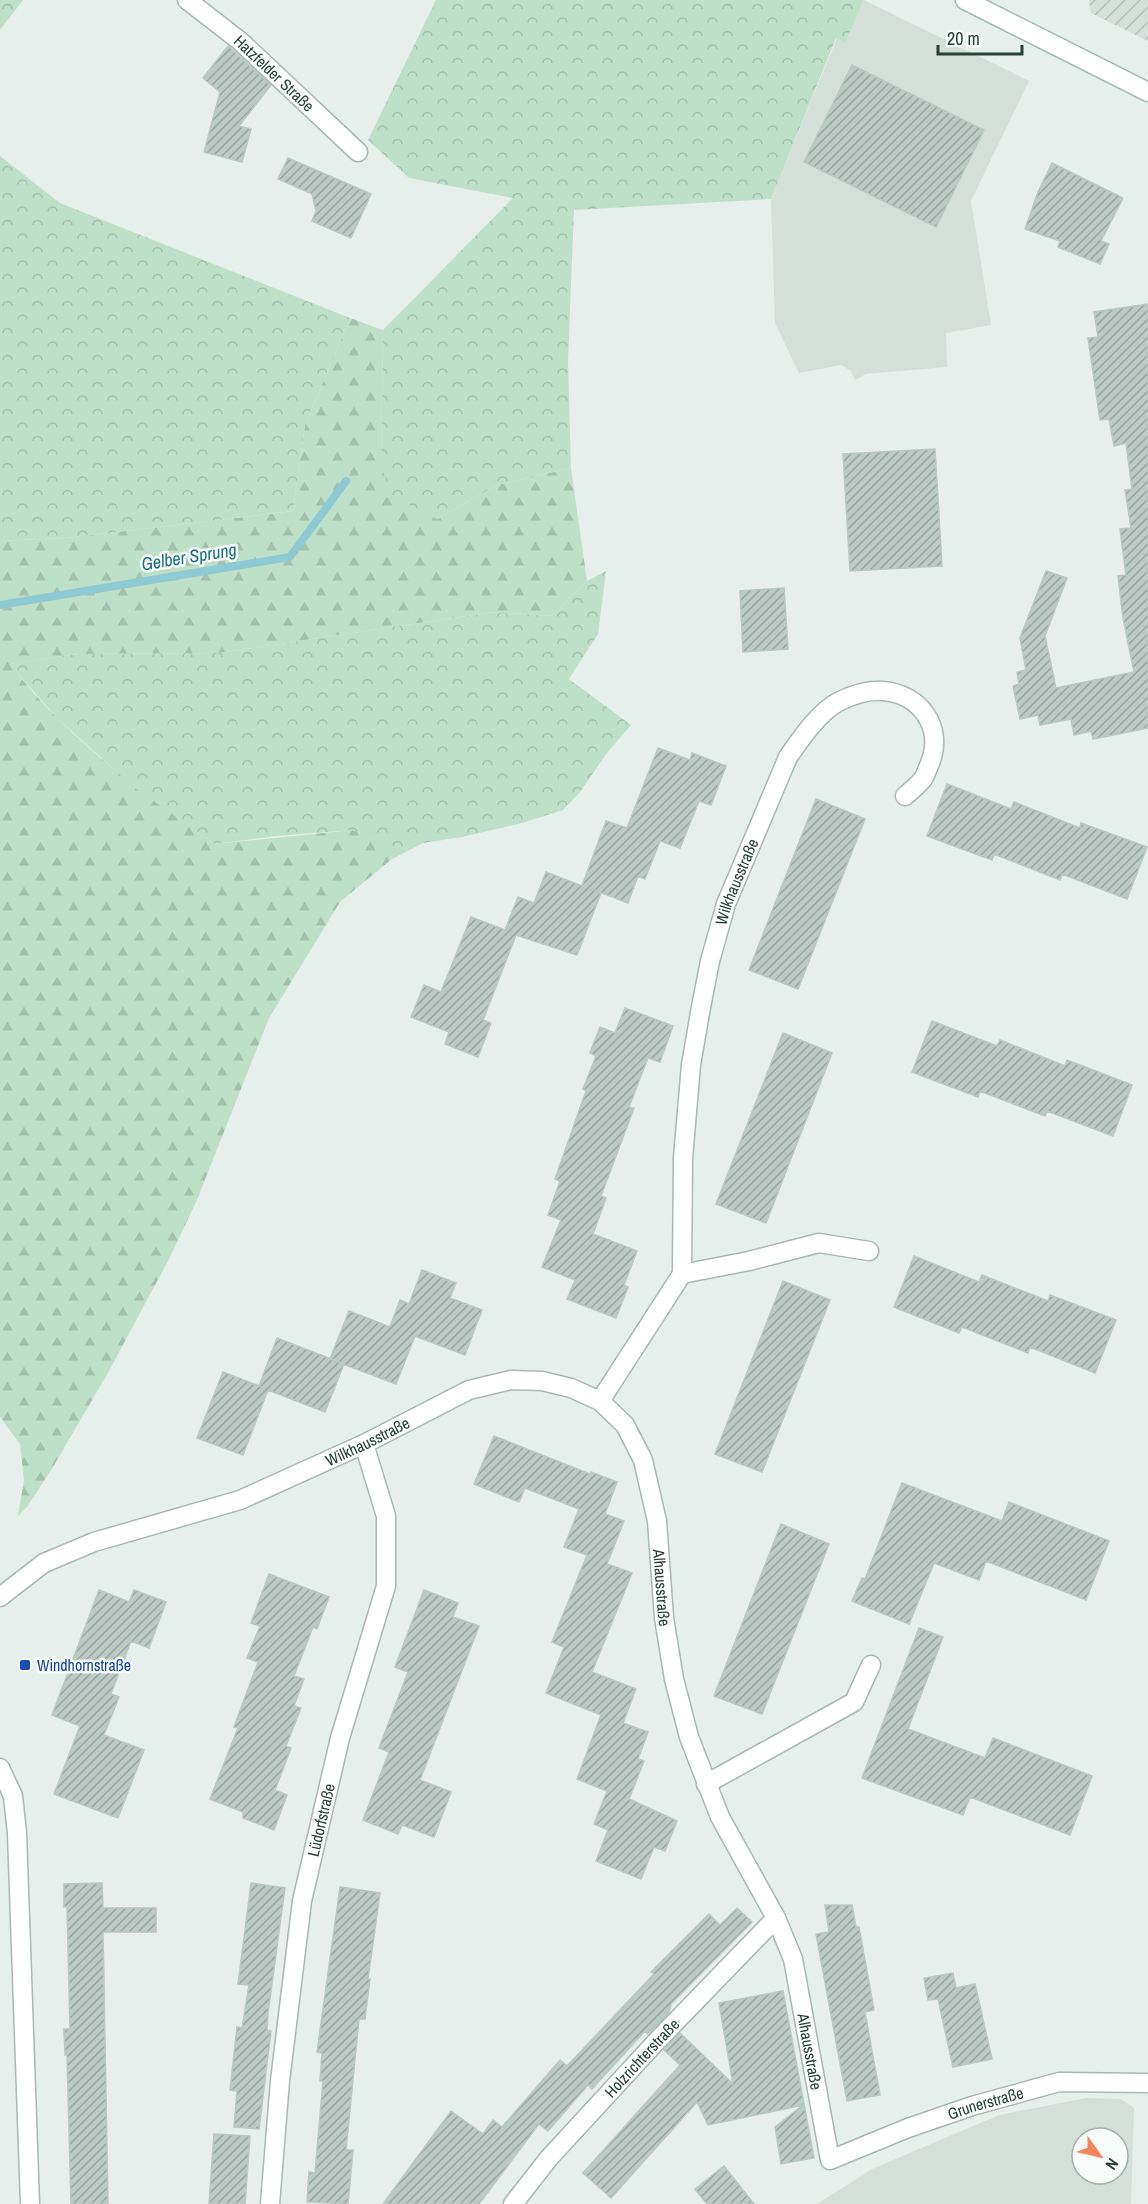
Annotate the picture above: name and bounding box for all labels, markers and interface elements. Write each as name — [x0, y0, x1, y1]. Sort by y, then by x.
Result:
scale bar — [938, 18, 1022, 56]
text: 20 m — [947, 26, 980, 51]
street label: Hatzfelder Straße — [229, 30, 319, 116]
water label: Gelber Sprung — [140, 537, 238, 576]
street label: Wilkhausstraße — [710, 835, 763, 927]
street label: Wilkhausstraße — [322, 1411, 413, 1471]
street label: Alhausstraße — [648, 1547, 676, 1628]
place label: Windhornstraße — [37, 1654, 131, 1676]
marker: Windhornstraße — [18, 1658, 32, 1672]
street label: Lüdorfstraße — [302, 1781, 340, 1859]
street label: Alhausstraße — [792, 2010, 828, 2092]
street label: Holzrichterstraße — [599, 2013, 684, 2102]
street label: Grunerstraße — [944, 2081, 1026, 2125]
north arrow — [1070, 2126, 1130, 2186]
text: N — [1101, 2154, 1124, 2174]

